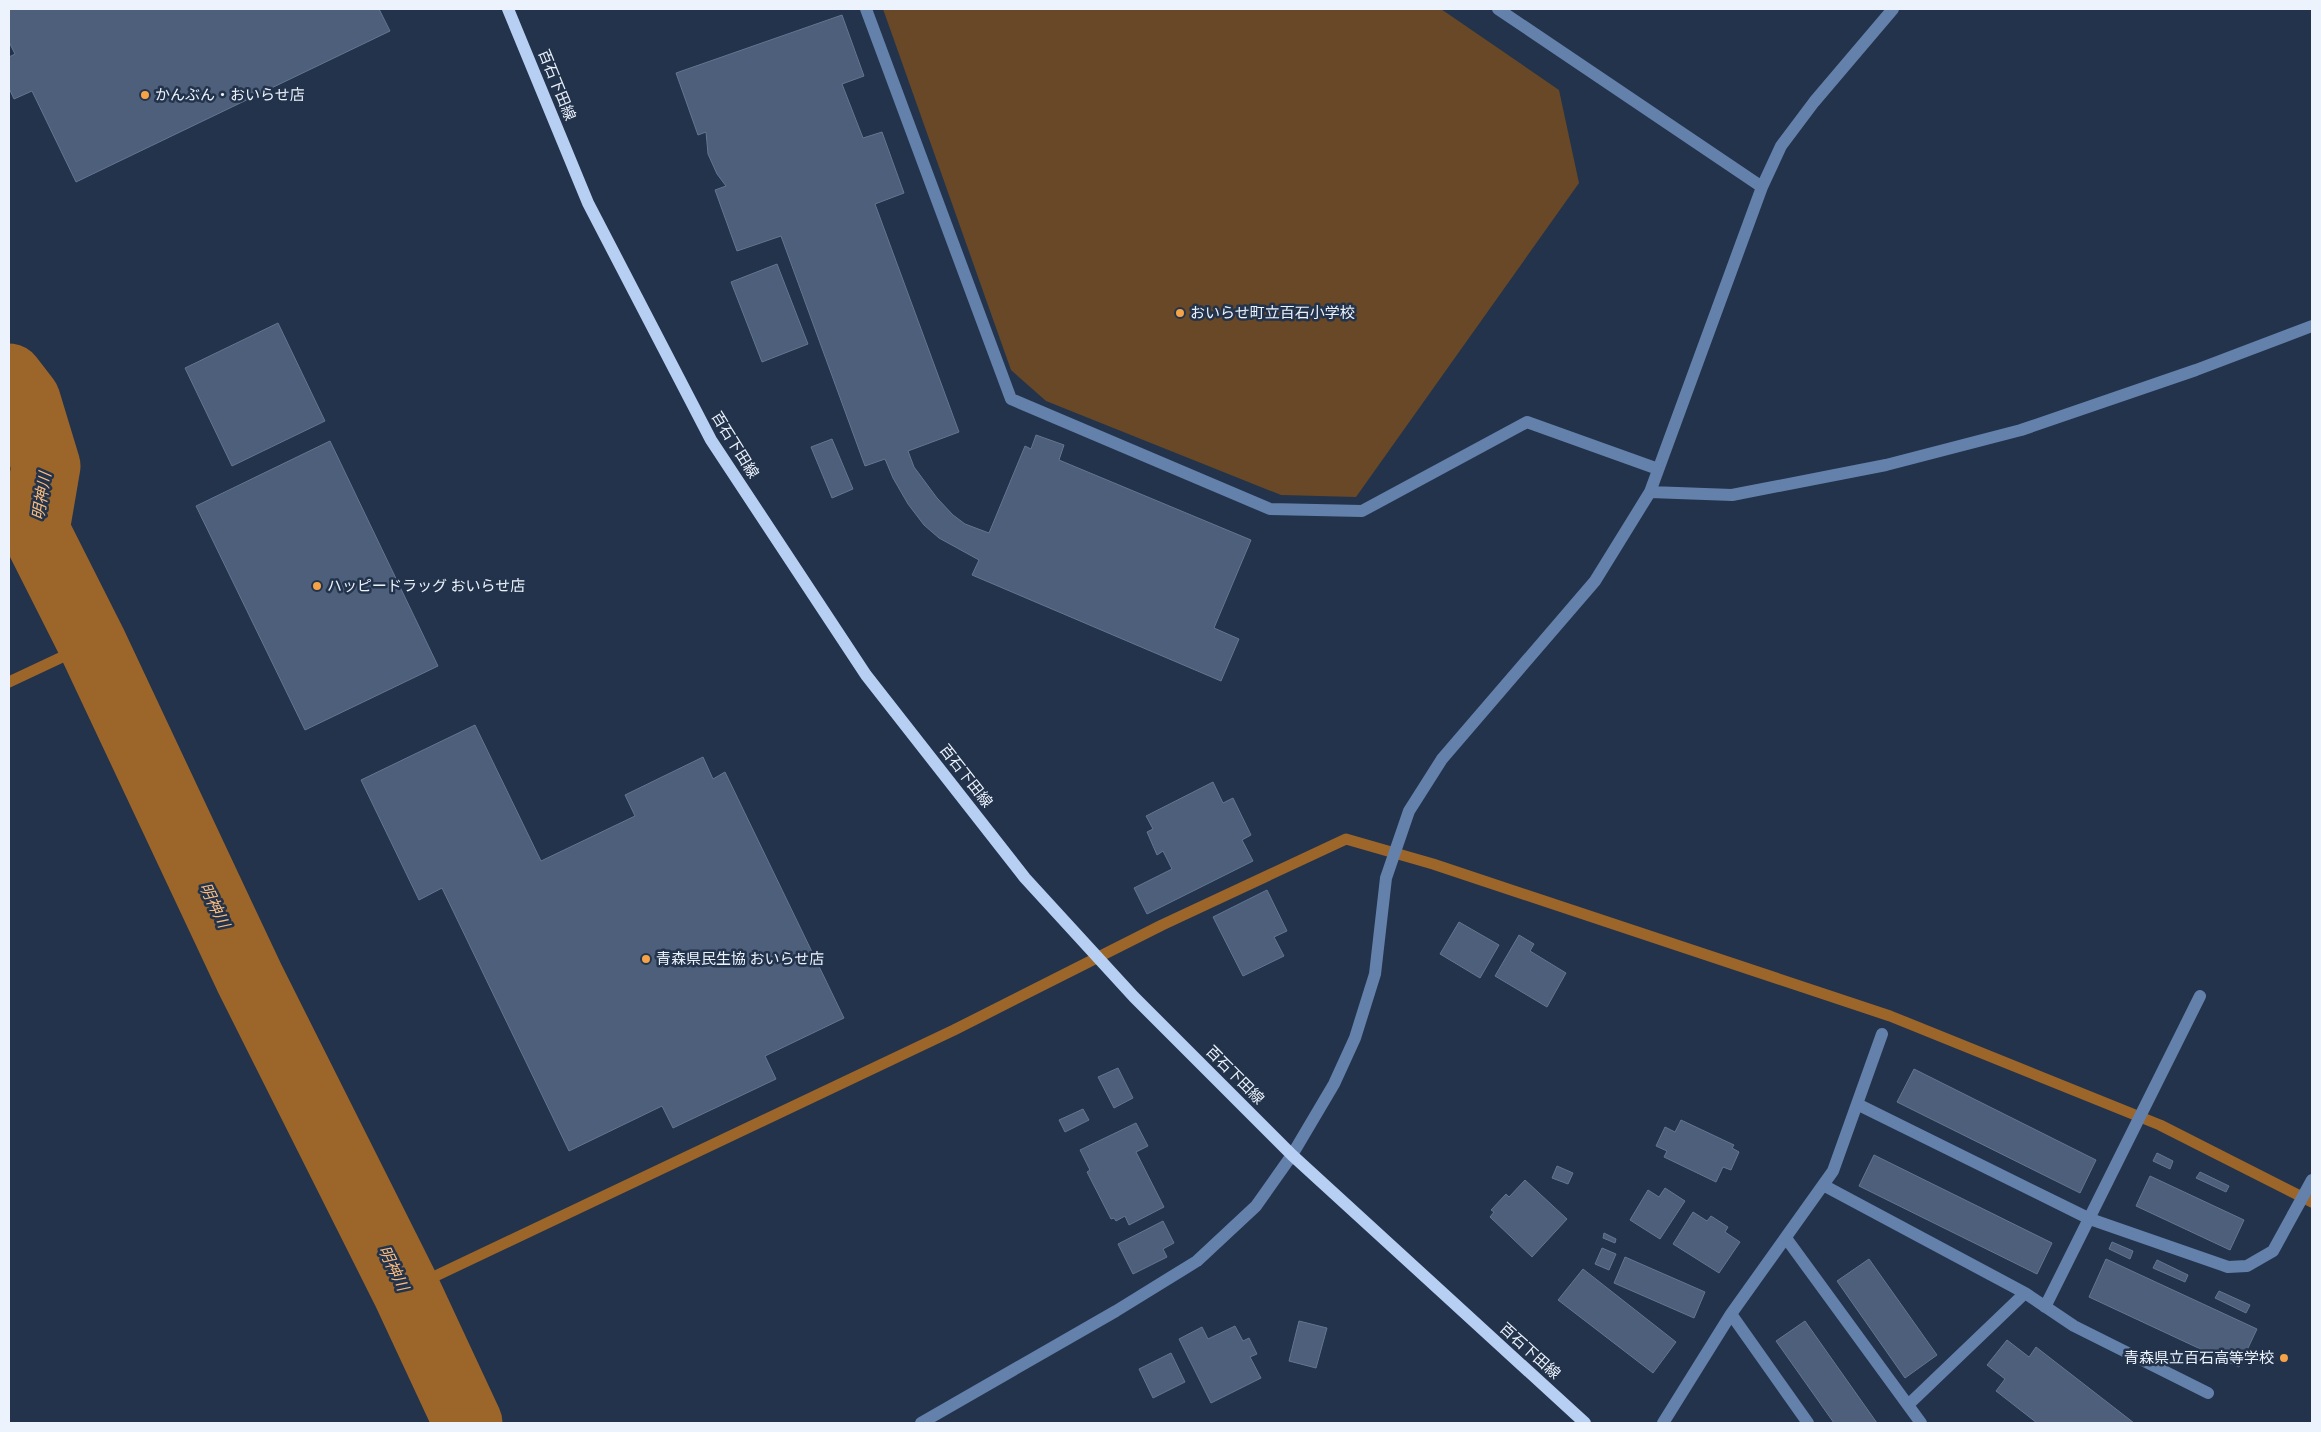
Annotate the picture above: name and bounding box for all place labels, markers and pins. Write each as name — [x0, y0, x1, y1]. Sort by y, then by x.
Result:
place label: かんぶん・おいらせ店 — [155, 85, 305, 104]
marker: かんぶん・おいらせ店 — [139, 89, 151, 101]
place label: おいらせ町立百石小学校 — [1190, 303, 1355, 322]
marker: おいらせ町立百石小学校 — [1174, 307, 1186, 319]
place label: ハッピードラッグ おいらせ店 — [327, 576, 525, 595]
marker: ハッピードラッグ おいらせ店 — [311, 580, 323, 592]
place label: 青森県民生協 おいらせ店 — [656, 949, 824, 968]
marker: 青森県民生協 おいらせ店 — [640, 953, 652, 965]
place label: 青森県立百石高等学校 — [2124, 1348, 2274, 1367]
marker: 青森県立百石高等学校 — [2278, 1352, 2290, 1364]

